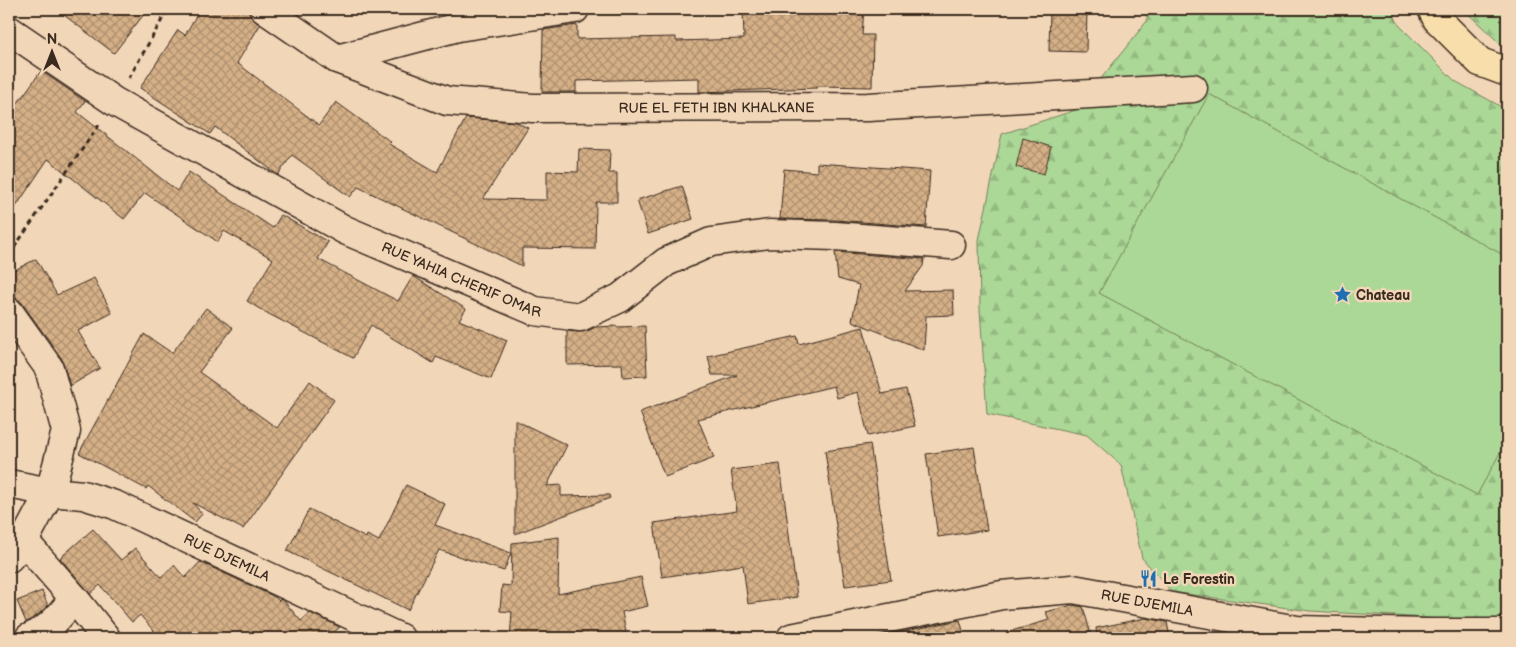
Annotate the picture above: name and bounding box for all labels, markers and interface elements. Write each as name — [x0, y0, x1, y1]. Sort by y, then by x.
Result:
north arrow — [28, 28, 78, 78]
text: N — [47, 31, 57, 48]
street label: RUE EL FETH IBN KHALKANE — [619, 99, 814, 116]
street label: RUE YAHIA CHERIF OMAR — [379, 238, 542, 320]
place icon: Chateau — [1332, 285, 1352, 305]
place label: Chateau — [1356, 287, 1410, 304]
street label: RUE DJEMILA — [181, 530, 273, 585]
restaurant icon: Le Forestin — [1139, 569, 1159, 589]
place label: Le Forestin — [1163, 571, 1235, 588]
street label: RUE DJEMILA — [1100, 586, 1195, 619]

